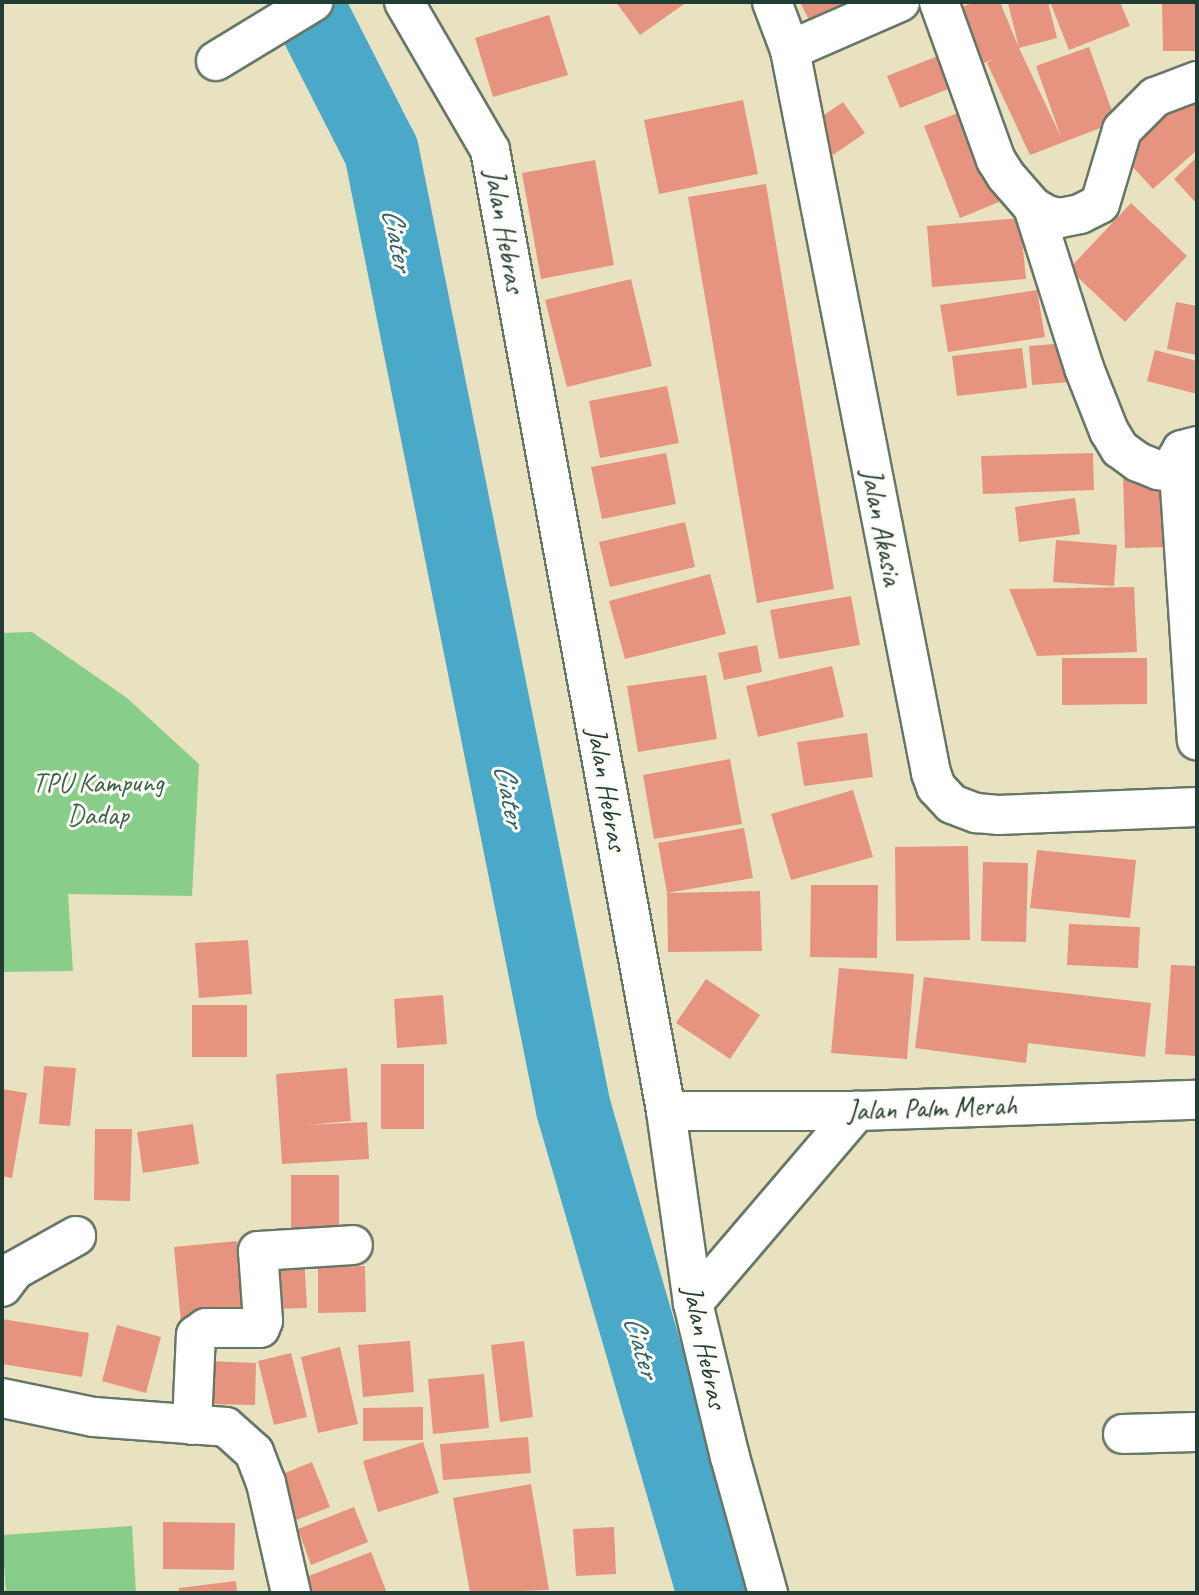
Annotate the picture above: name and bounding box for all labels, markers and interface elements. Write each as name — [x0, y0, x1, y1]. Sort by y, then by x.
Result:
street label: Jalan Hebras — [478, 167, 532, 295]
water label: Ciater — [374, 205, 422, 273]
street label: Jalan Akasia — [854, 466, 910, 588]
street label: Jalan Hebras — [580, 725, 634, 853]
water label: Ciater — [486, 761, 534, 829]
park label: TPU Kampung Dadap — [33, 766, 163, 832]
street label: Jalan Palm Merah — [846, 1088, 1018, 1128]
street label: Jalan Hebras — [676, 1283, 734, 1411]
water label: Ciater — [616, 1311, 668, 1381]

